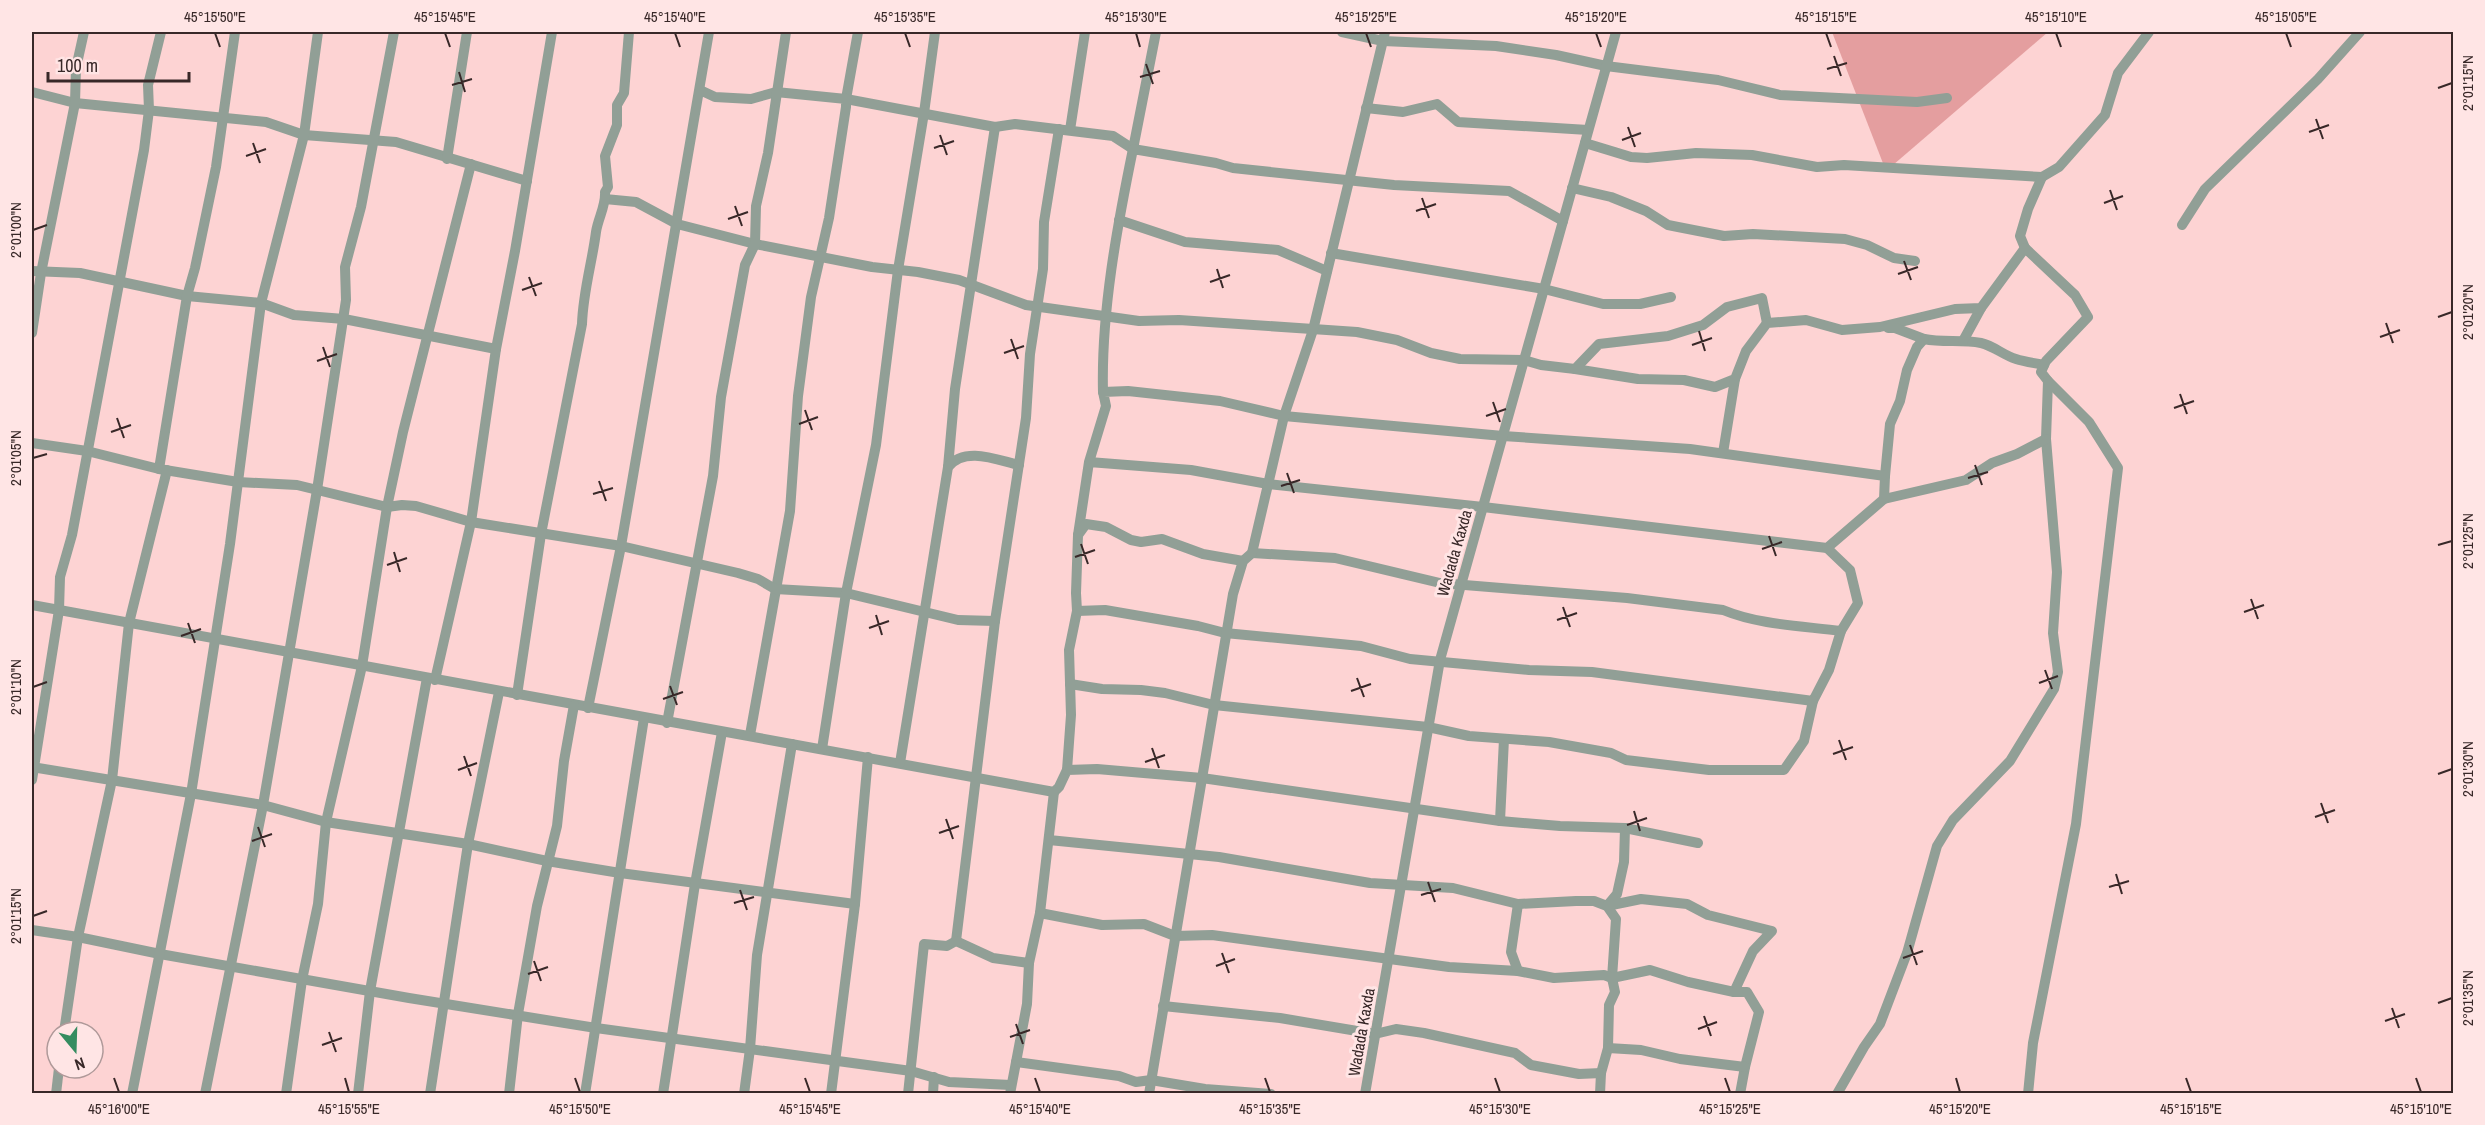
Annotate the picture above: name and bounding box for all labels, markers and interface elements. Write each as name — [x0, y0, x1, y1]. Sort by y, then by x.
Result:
text: 45°15'50"E — [184, 6, 246, 27]
text: 45°15'45"E — [414, 6, 476, 27]
text: 45°15'40"E — [644, 6, 706, 27]
text: 45°15'35"E — [874, 6, 936, 27]
text: 45°15'30"E — [1105, 6, 1167, 27]
text: 45°15'25"E — [1335, 6, 1397, 27]
text: 45°15'20"E — [1565, 6, 1627, 27]
text: 45°15'15"E — [1795, 6, 1857, 27]
text: 45°15'10"E — [2025, 6, 2087, 27]
text: 45°15'05"E — [2255, 6, 2317, 27]
scale bar — [48, 45, 189, 83]
text: 100 m — [57, 53, 98, 78]
text: 2°01'15"N — [2457, 55, 2478, 111]
text: 2°01'00"N — [5, 202, 26, 258]
text: 2°01'20"N — [2457, 284, 2478, 340]
text: 2°01'05"N — [5, 430, 26, 486]
street label: Wadada Kaxda — [1431, 506, 1477, 599]
text: 2°01'25"N — [2457, 513, 2478, 569]
text: 2°01'10"N — [5, 659, 26, 715]
text: 2°01'30"N — [2457, 741, 2478, 797]
text: 2°01'15"N — [5, 888, 26, 944]
text: 2°01'35"N — [2457, 970, 2478, 1026]
street label: Wadada Kaxda — [1342, 985, 1380, 1078]
north arrow — [45, 1020, 105, 1080]
text: N — [72, 1052, 88, 1076]
text: 45°16'00"E — [88, 1098, 150, 1119]
text: 45°15'55"E — [318, 1098, 380, 1119]
text: 45°15'50"E — [549, 1098, 611, 1119]
text: 45°15'45"E — [779, 1098, 841, 1119]
text: 45°15'40"E — [1009, 1098, 1071, 1119]
text: 45°15'35"E — [1239, 1098, 1301, 1119]
text: 45°15'30"E — [1469, 1098, 1531, 1119]
text: 45°15'25"E — [1699, 1098, 1761, 1119]
text: 45°15'20"E — [1929, 1098, 1991, 1119]
text: 45°15'15"E — [2160, 1098, 2222, 1119]
text: 45°15'10"E — [2390, 1098, 2452, 1119]

